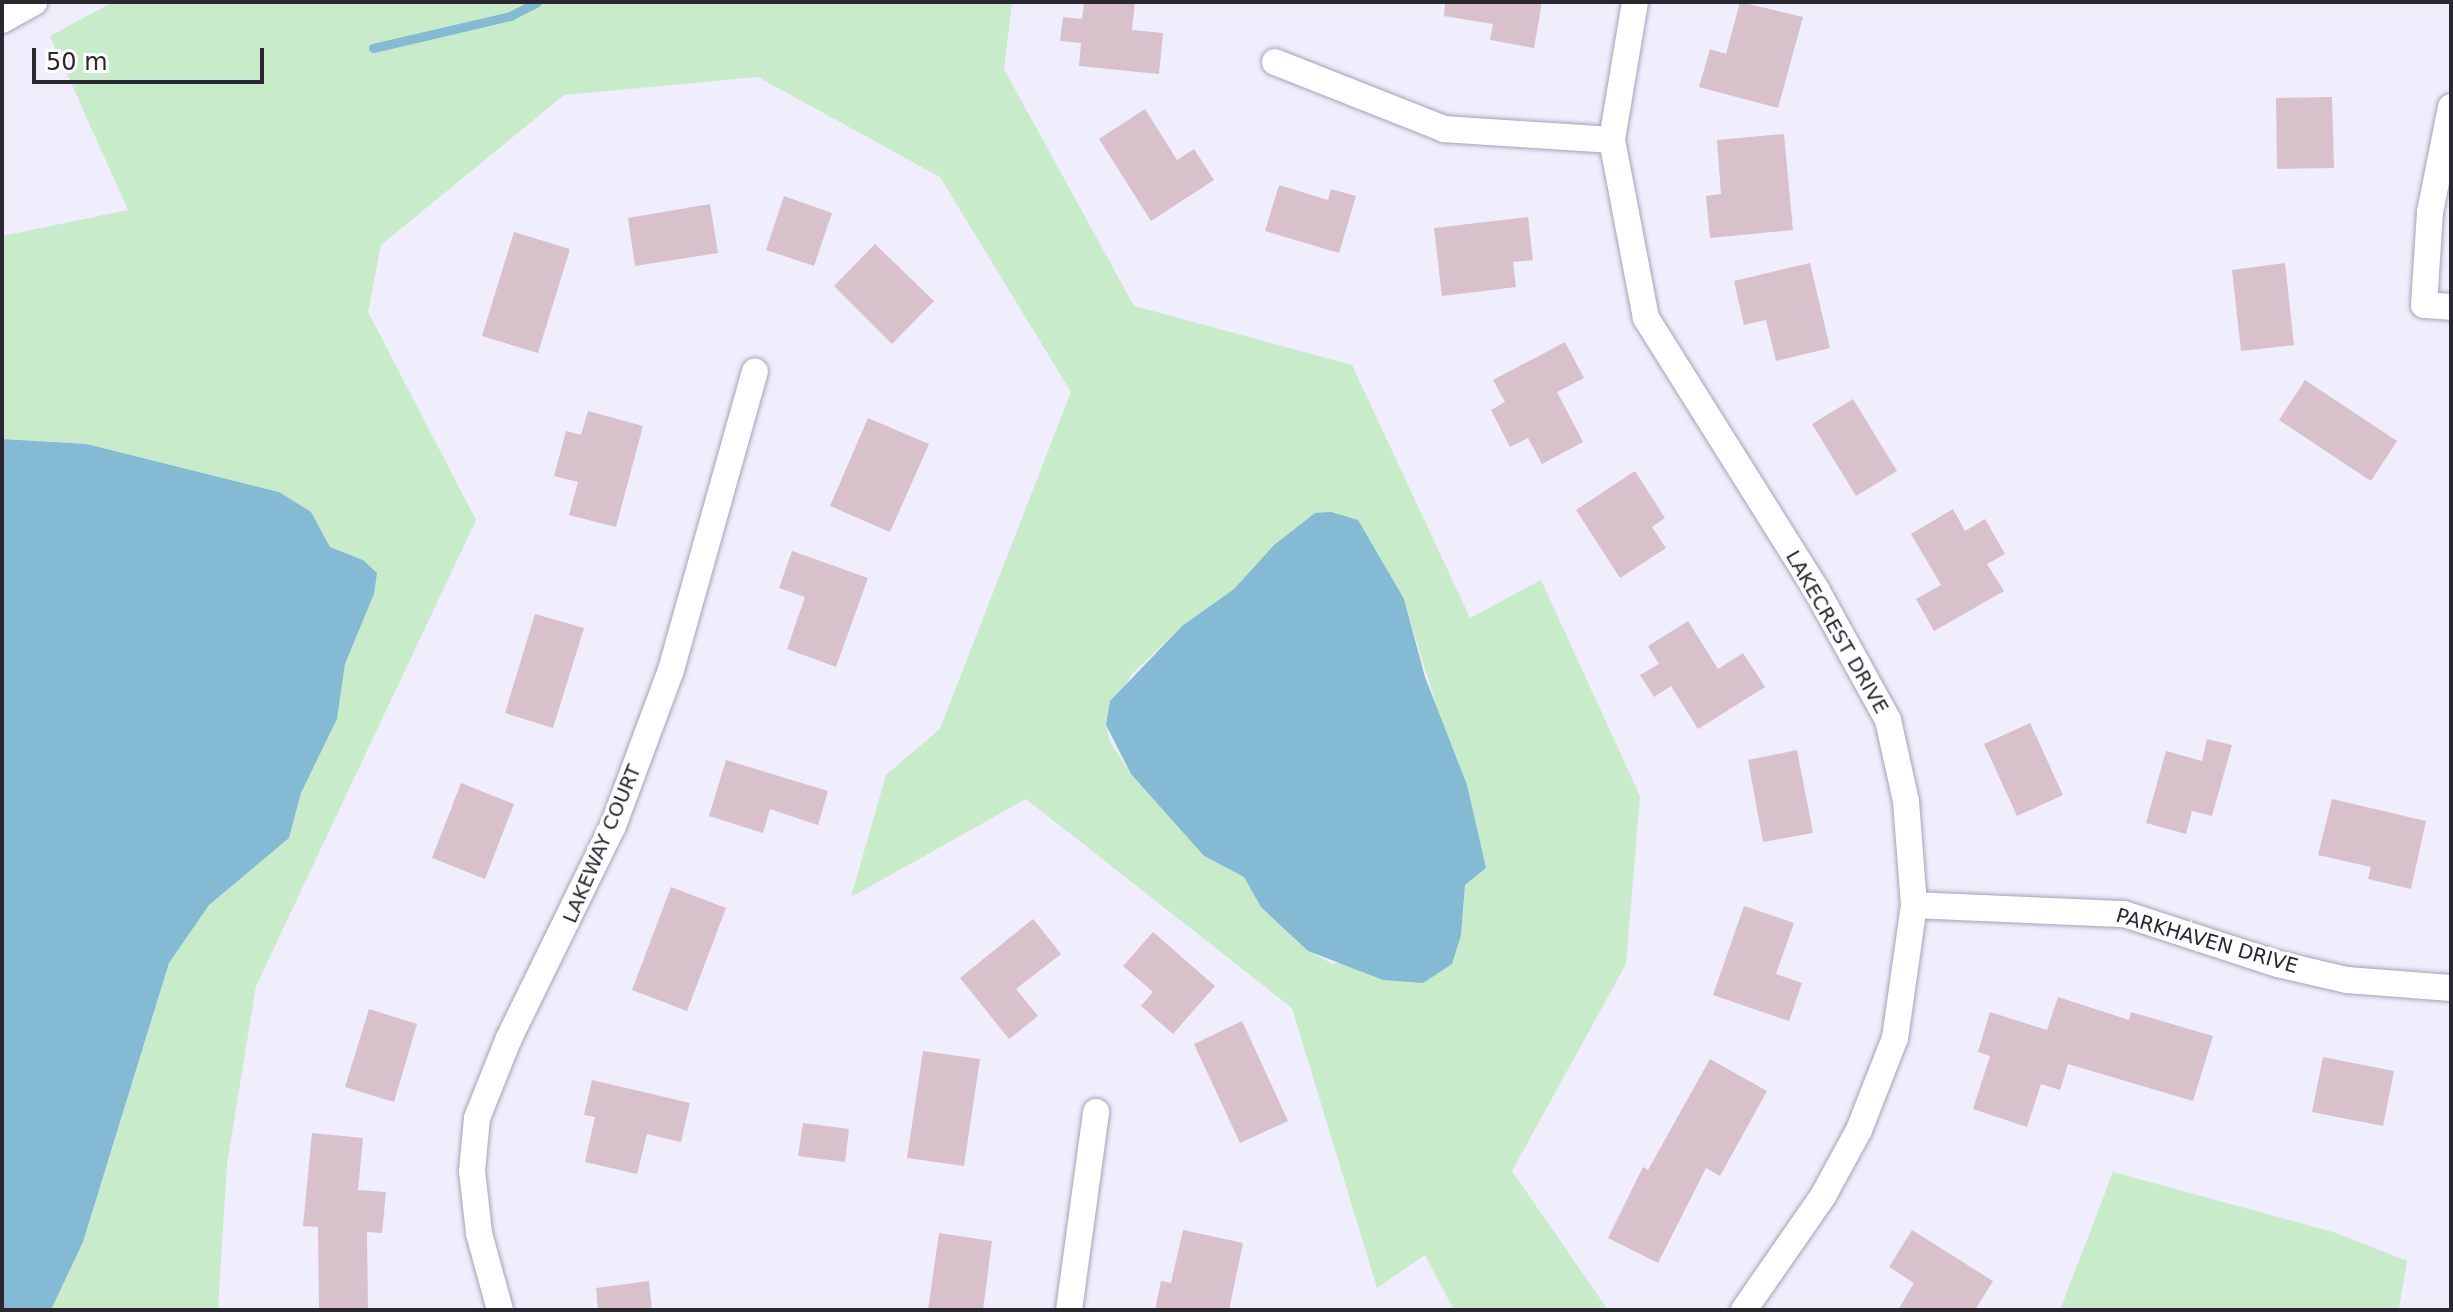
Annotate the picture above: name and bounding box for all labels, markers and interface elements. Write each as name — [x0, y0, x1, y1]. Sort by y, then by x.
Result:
scale bar — [36, 32, 268, 82]
text: 50 m — [46, 48, 108, 76]
street label: LAKECREST DRIVE — [1781, 546, 1893, 718]
street label: LAKEWAY COURT — [558, 761, 646, 927]
street label: PARKHAVEN DRIVE — [2113, 904, 2301, 978]

